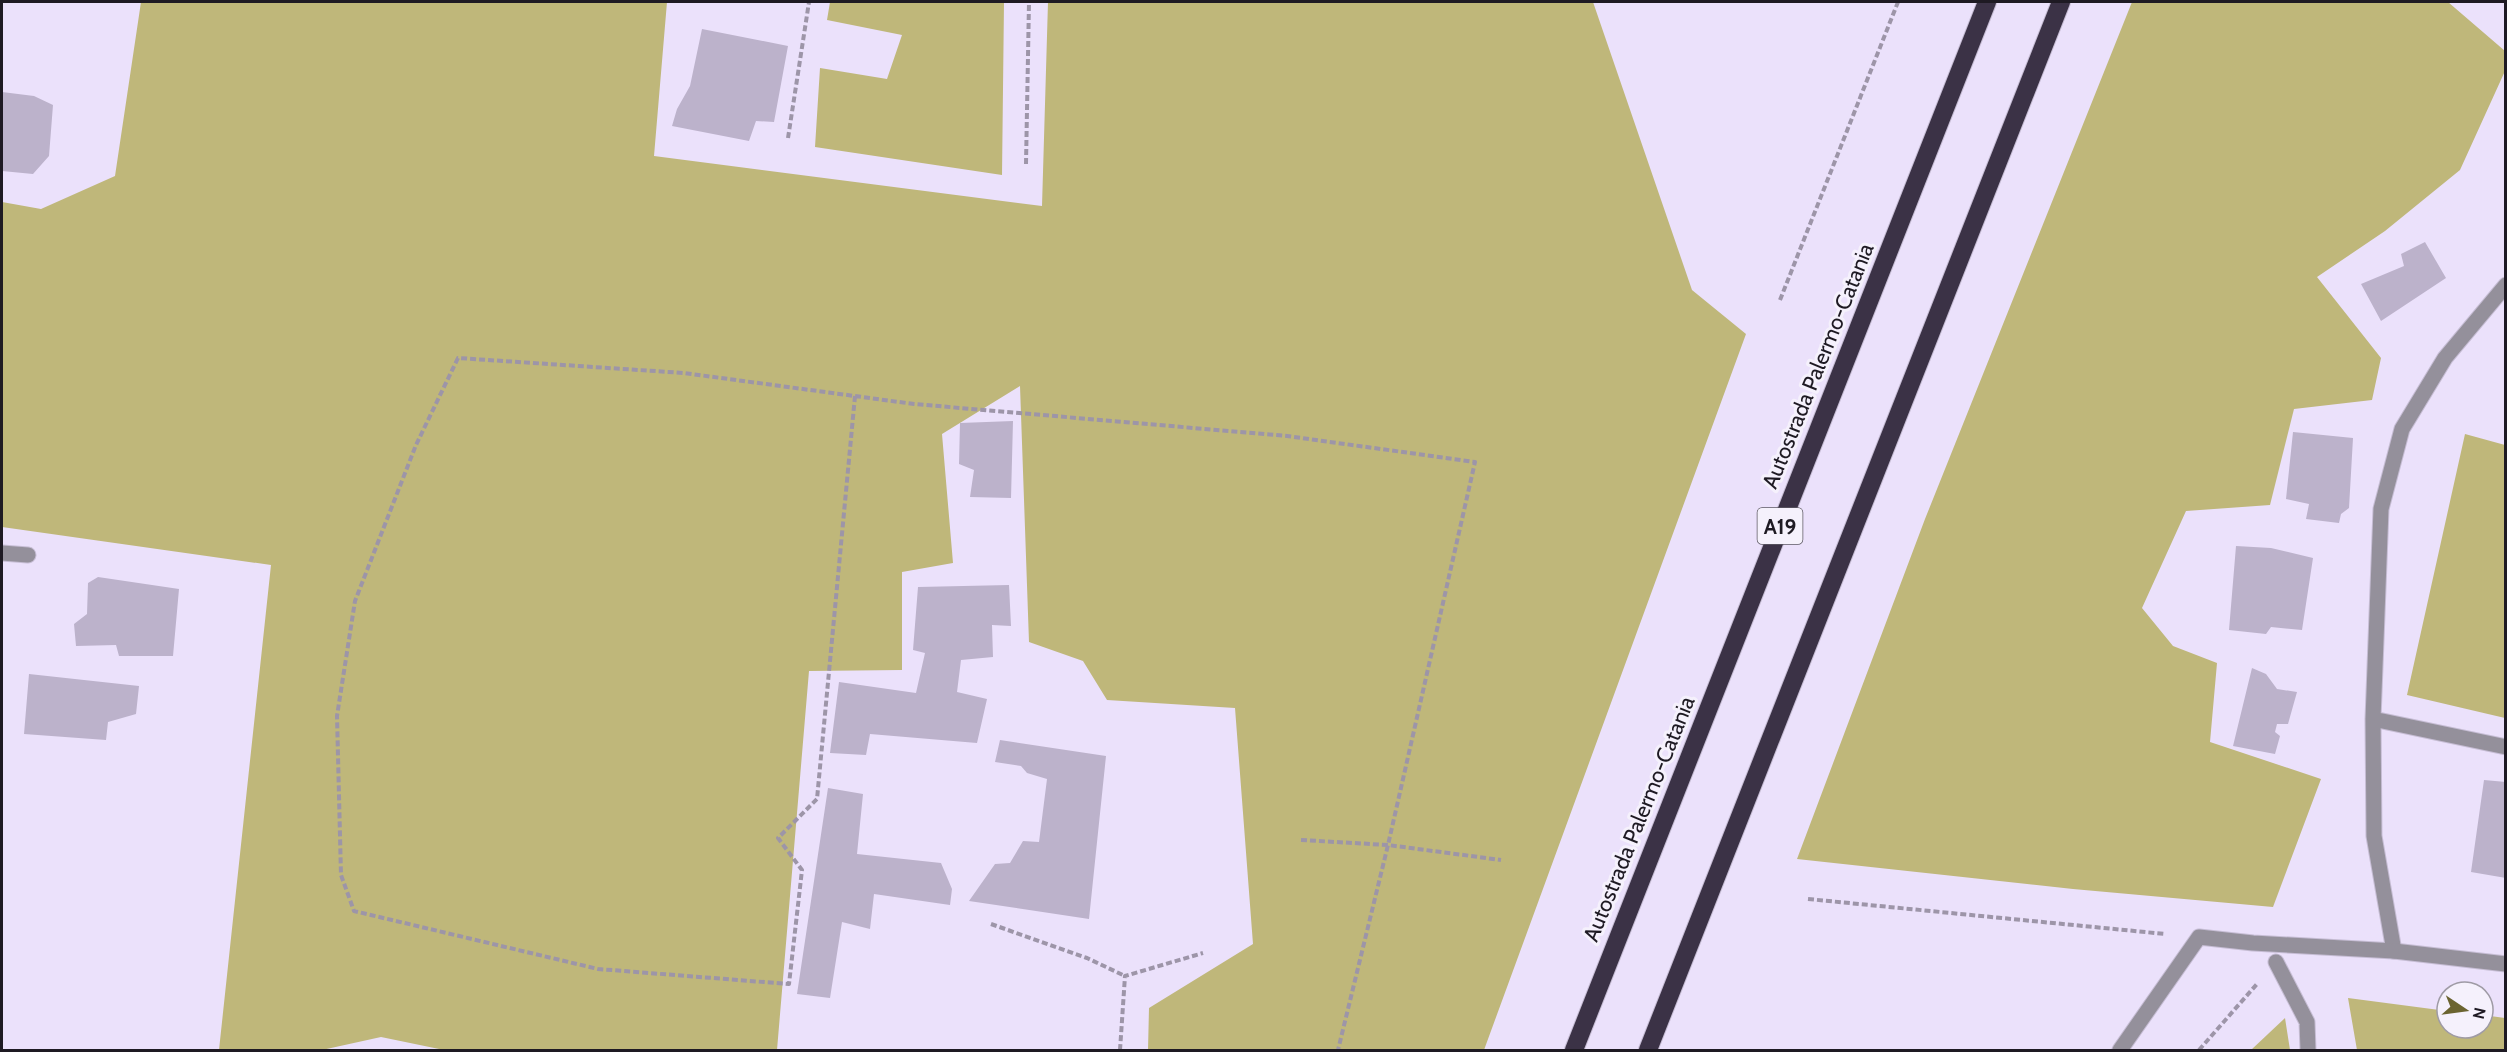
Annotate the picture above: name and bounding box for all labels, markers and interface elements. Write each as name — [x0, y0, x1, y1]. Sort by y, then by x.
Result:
street label: Autostrada Palermo-Catania — [1756, 239, 1880, 493]
road number: A19 — [1758, 508, 1802, 544]
street label: Autostrada Palermo-Catania — [1577, 692, 1701, 946]
north arrow — [2435, 980, 2495, 1040]
text: N — [2469, 1006, 2490, 1021]

